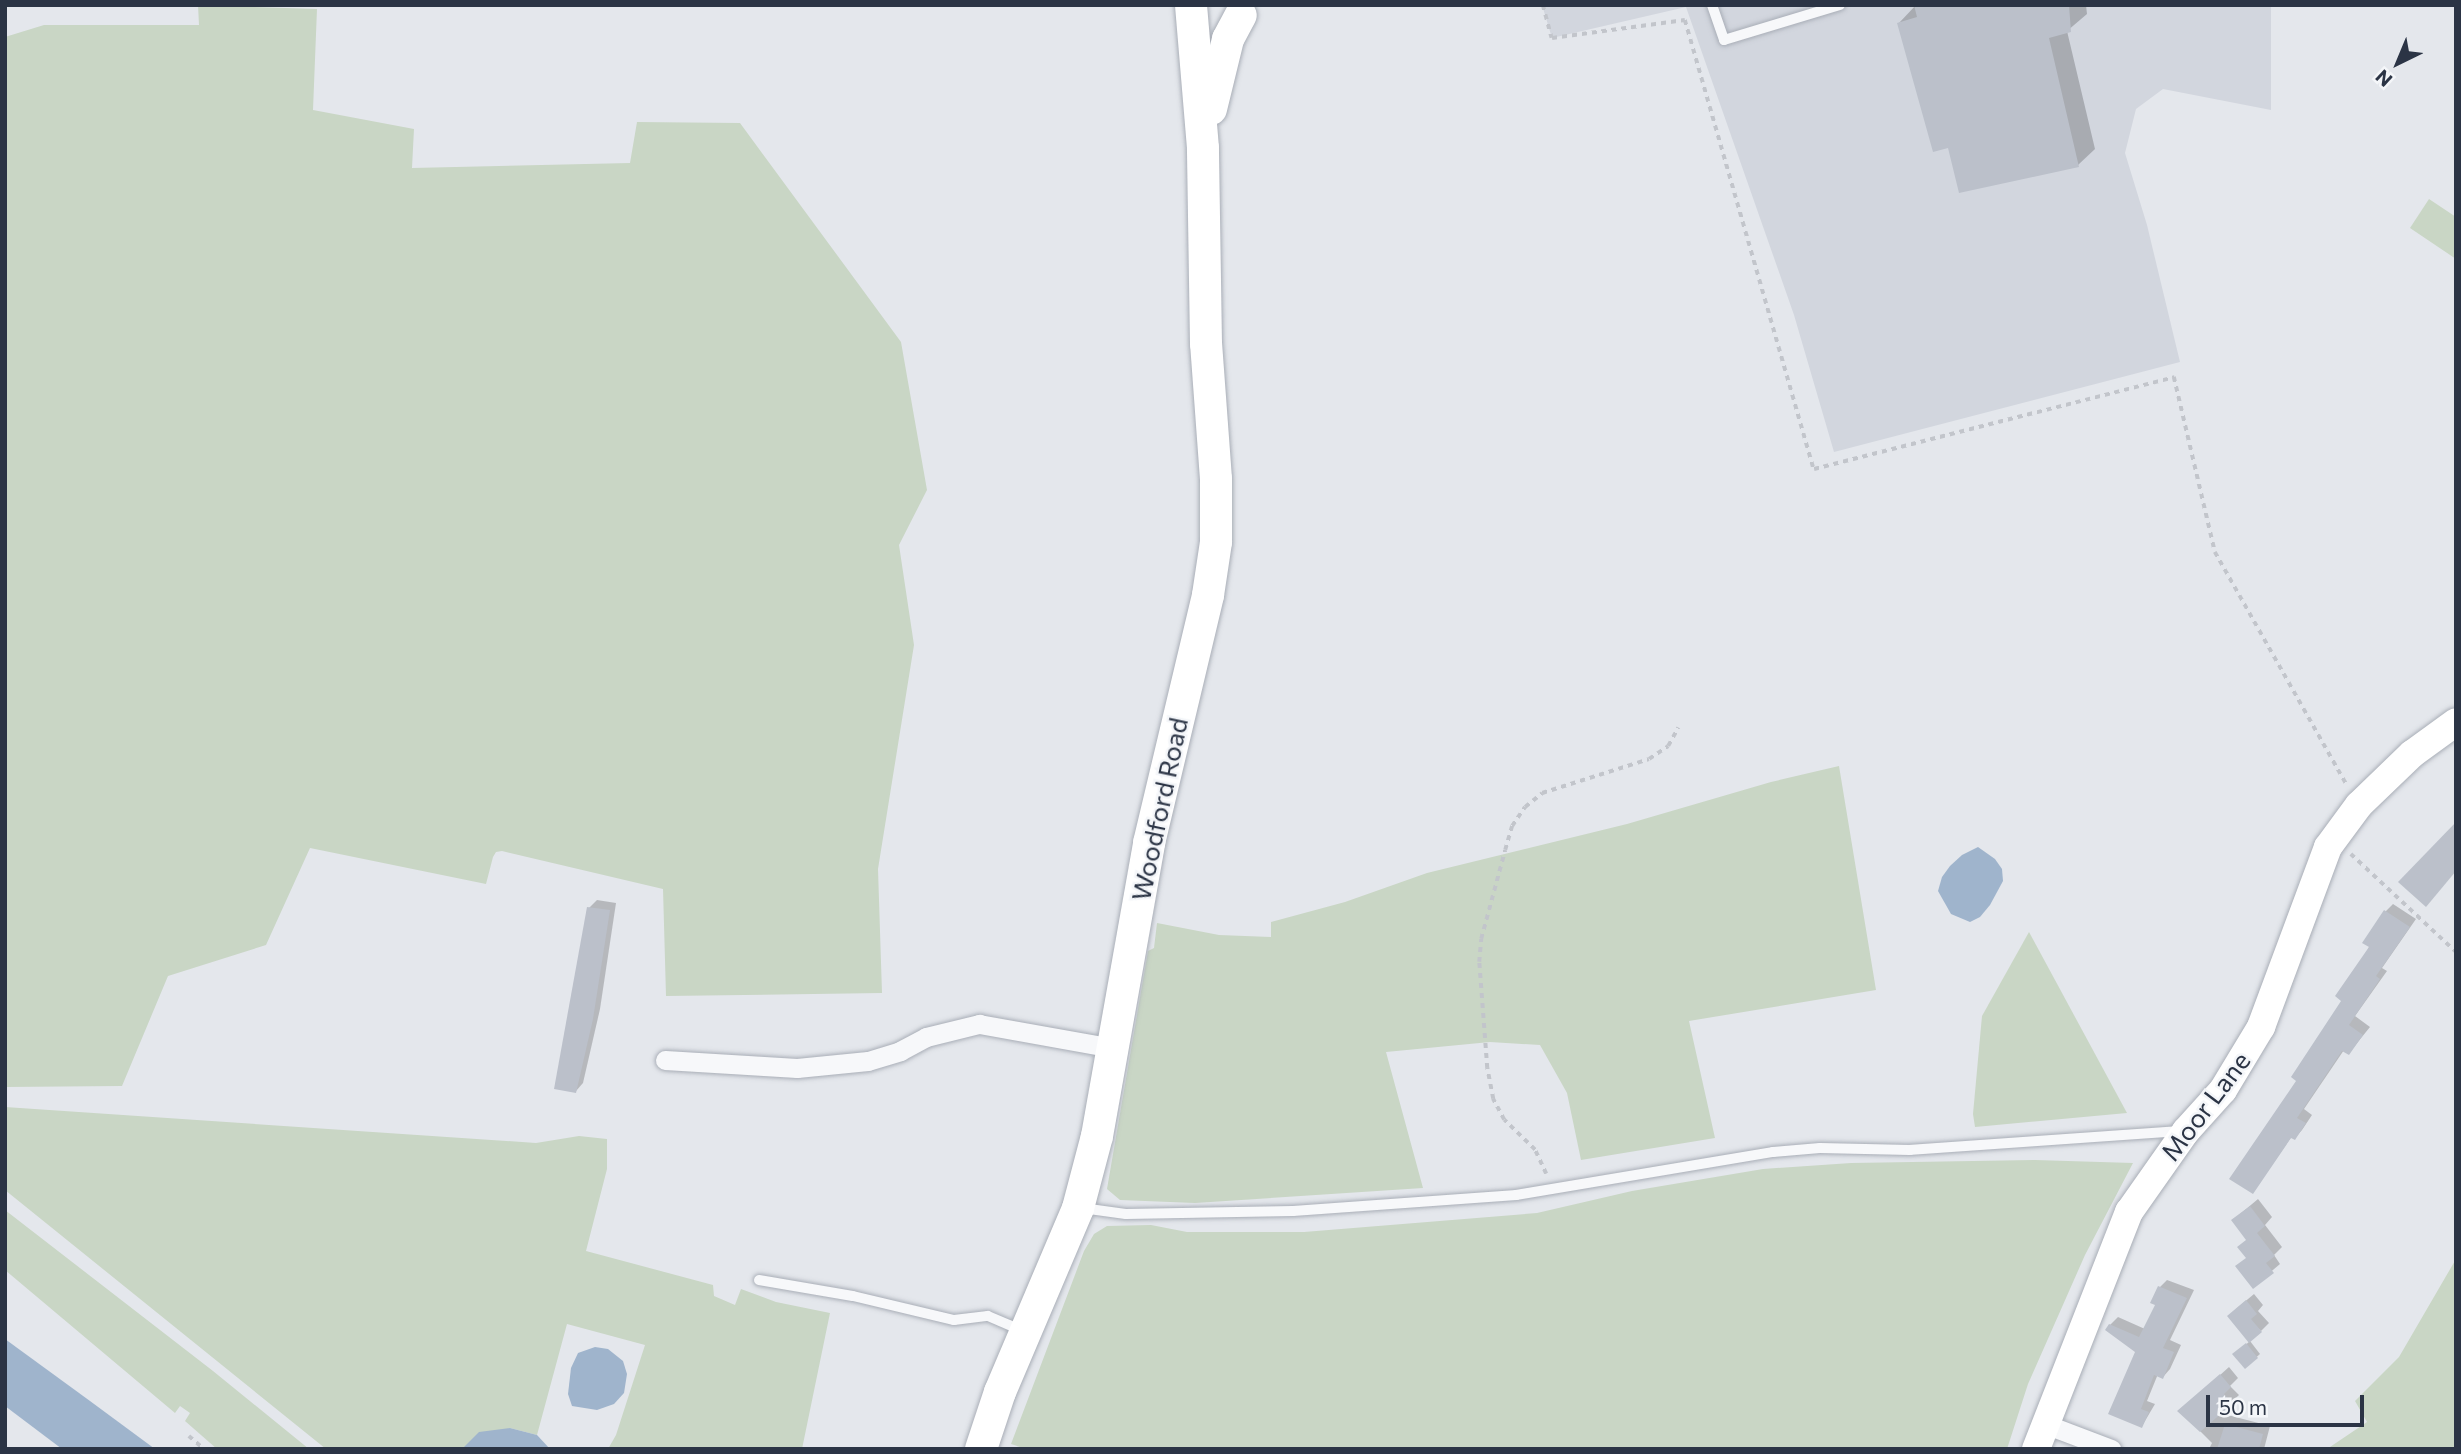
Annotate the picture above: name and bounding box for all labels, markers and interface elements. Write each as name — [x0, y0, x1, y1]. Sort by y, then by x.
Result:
north arrow — [2363, 28, 2433, 98]
text: N — [2370, 65, 2396, 92]
street label: Woodford Road — [1124, 714, 1194, 904]
street label: Moor Lane — [2154, 1045, 2256, 1167]
scale bar — [2209, 1380, 2366, 1424]
text: 50 m — [2219, 1394, 2267, 1419]

